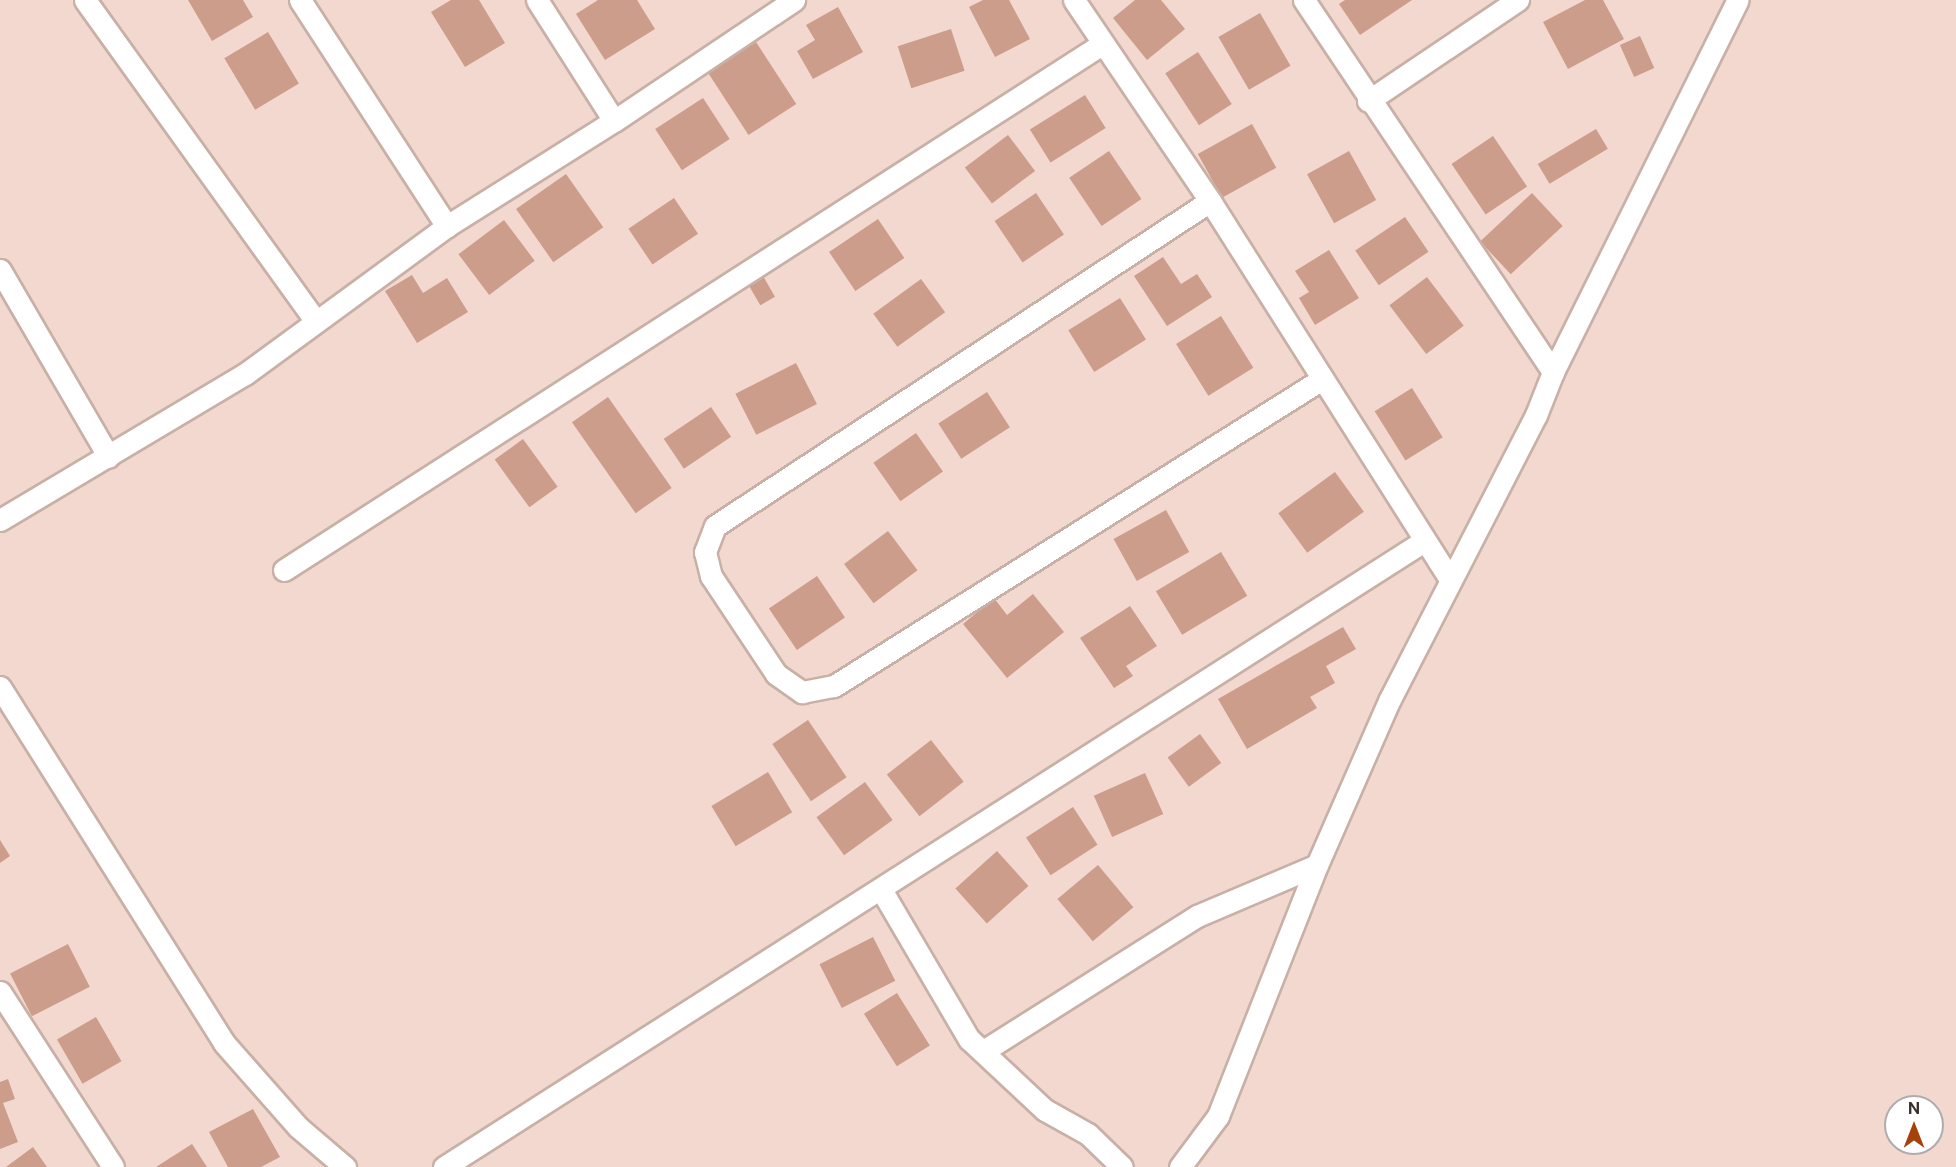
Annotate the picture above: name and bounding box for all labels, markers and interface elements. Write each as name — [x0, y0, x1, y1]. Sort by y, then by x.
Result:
north arrow — [1884, 1095, 1944, 1155]
text: N — [1908, 1099, 1920, 1118]

